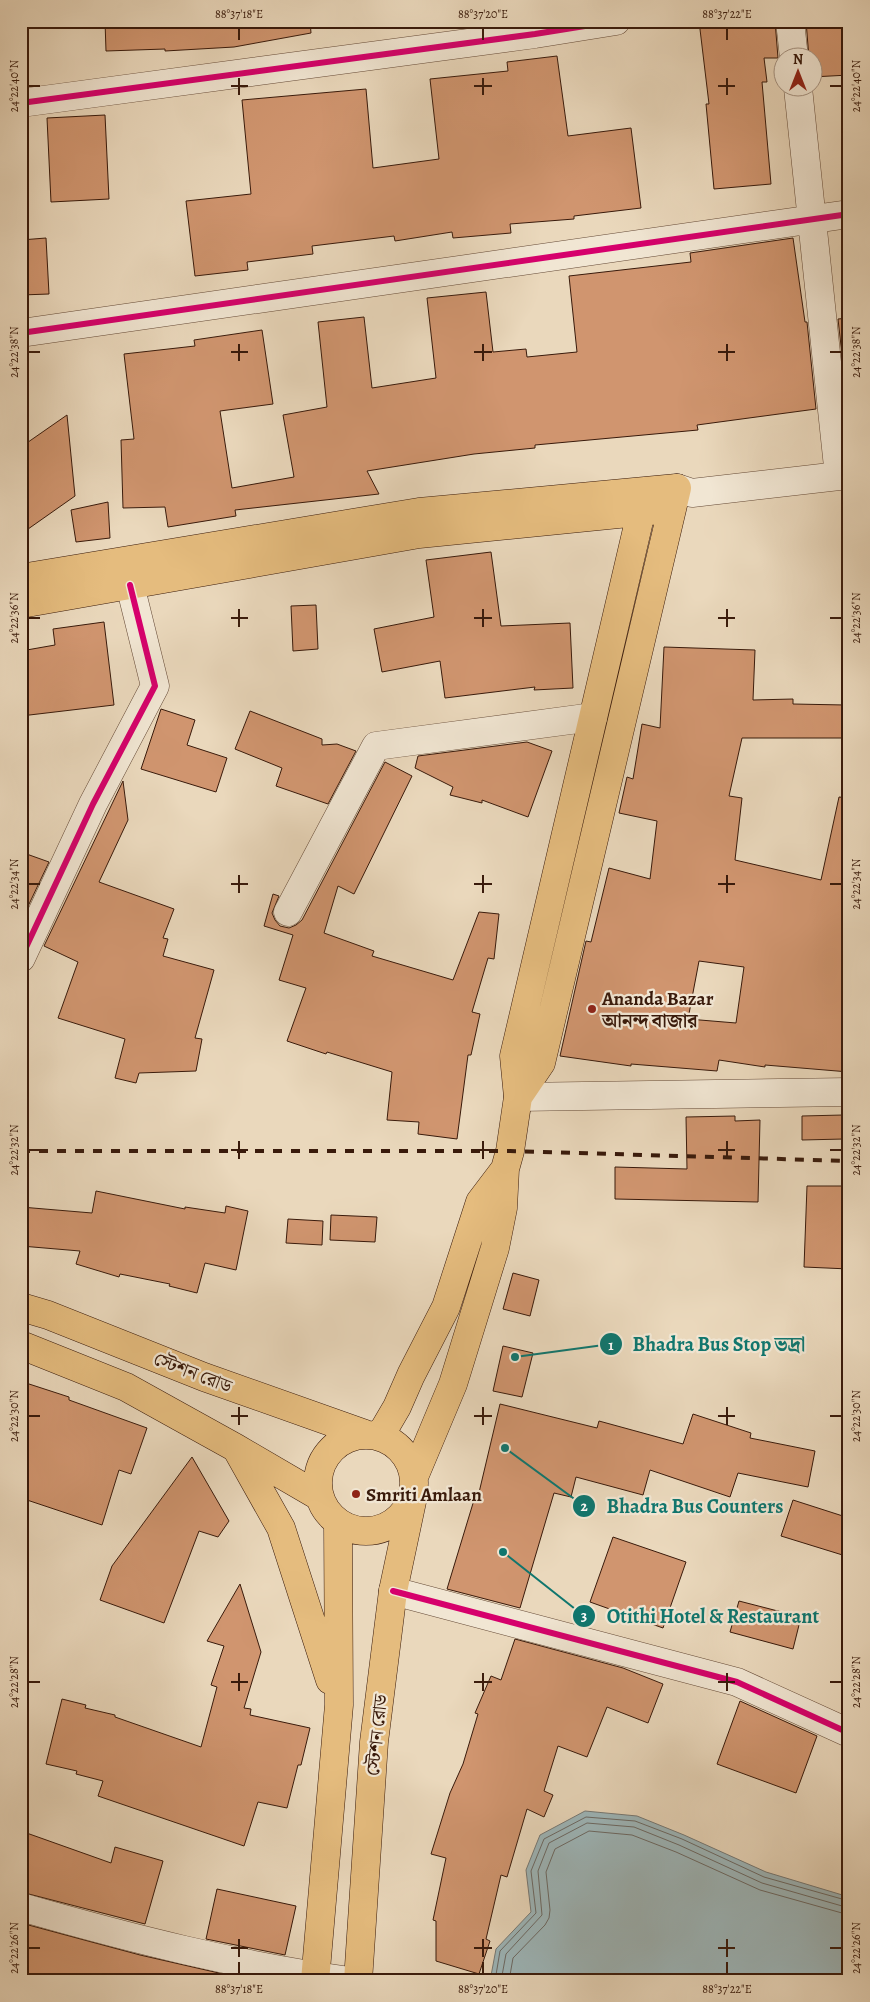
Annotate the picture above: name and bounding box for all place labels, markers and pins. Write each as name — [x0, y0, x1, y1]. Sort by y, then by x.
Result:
place label: Ananda Bazar আনন্দ বাজার — [601, 986, 714, 1034]
marker: Ananda Bazar আনন্দ বাজার — [586, 1003, 598, 1015]
callout: Bhadra Bus Stop ভদ্রা — [598, 1327, 816, 1362]
place label: Smriti Amlaan — [366, 1482, 482, 1508]
marker: Smriti Amlaan — [350, 1488, 362, 1500]
callout: Bhadra Bus Counters — [572, 1489, 794, 1524]
callout: Otithi Hotel & Restaurant — [572, 1598, 829, 1633]

